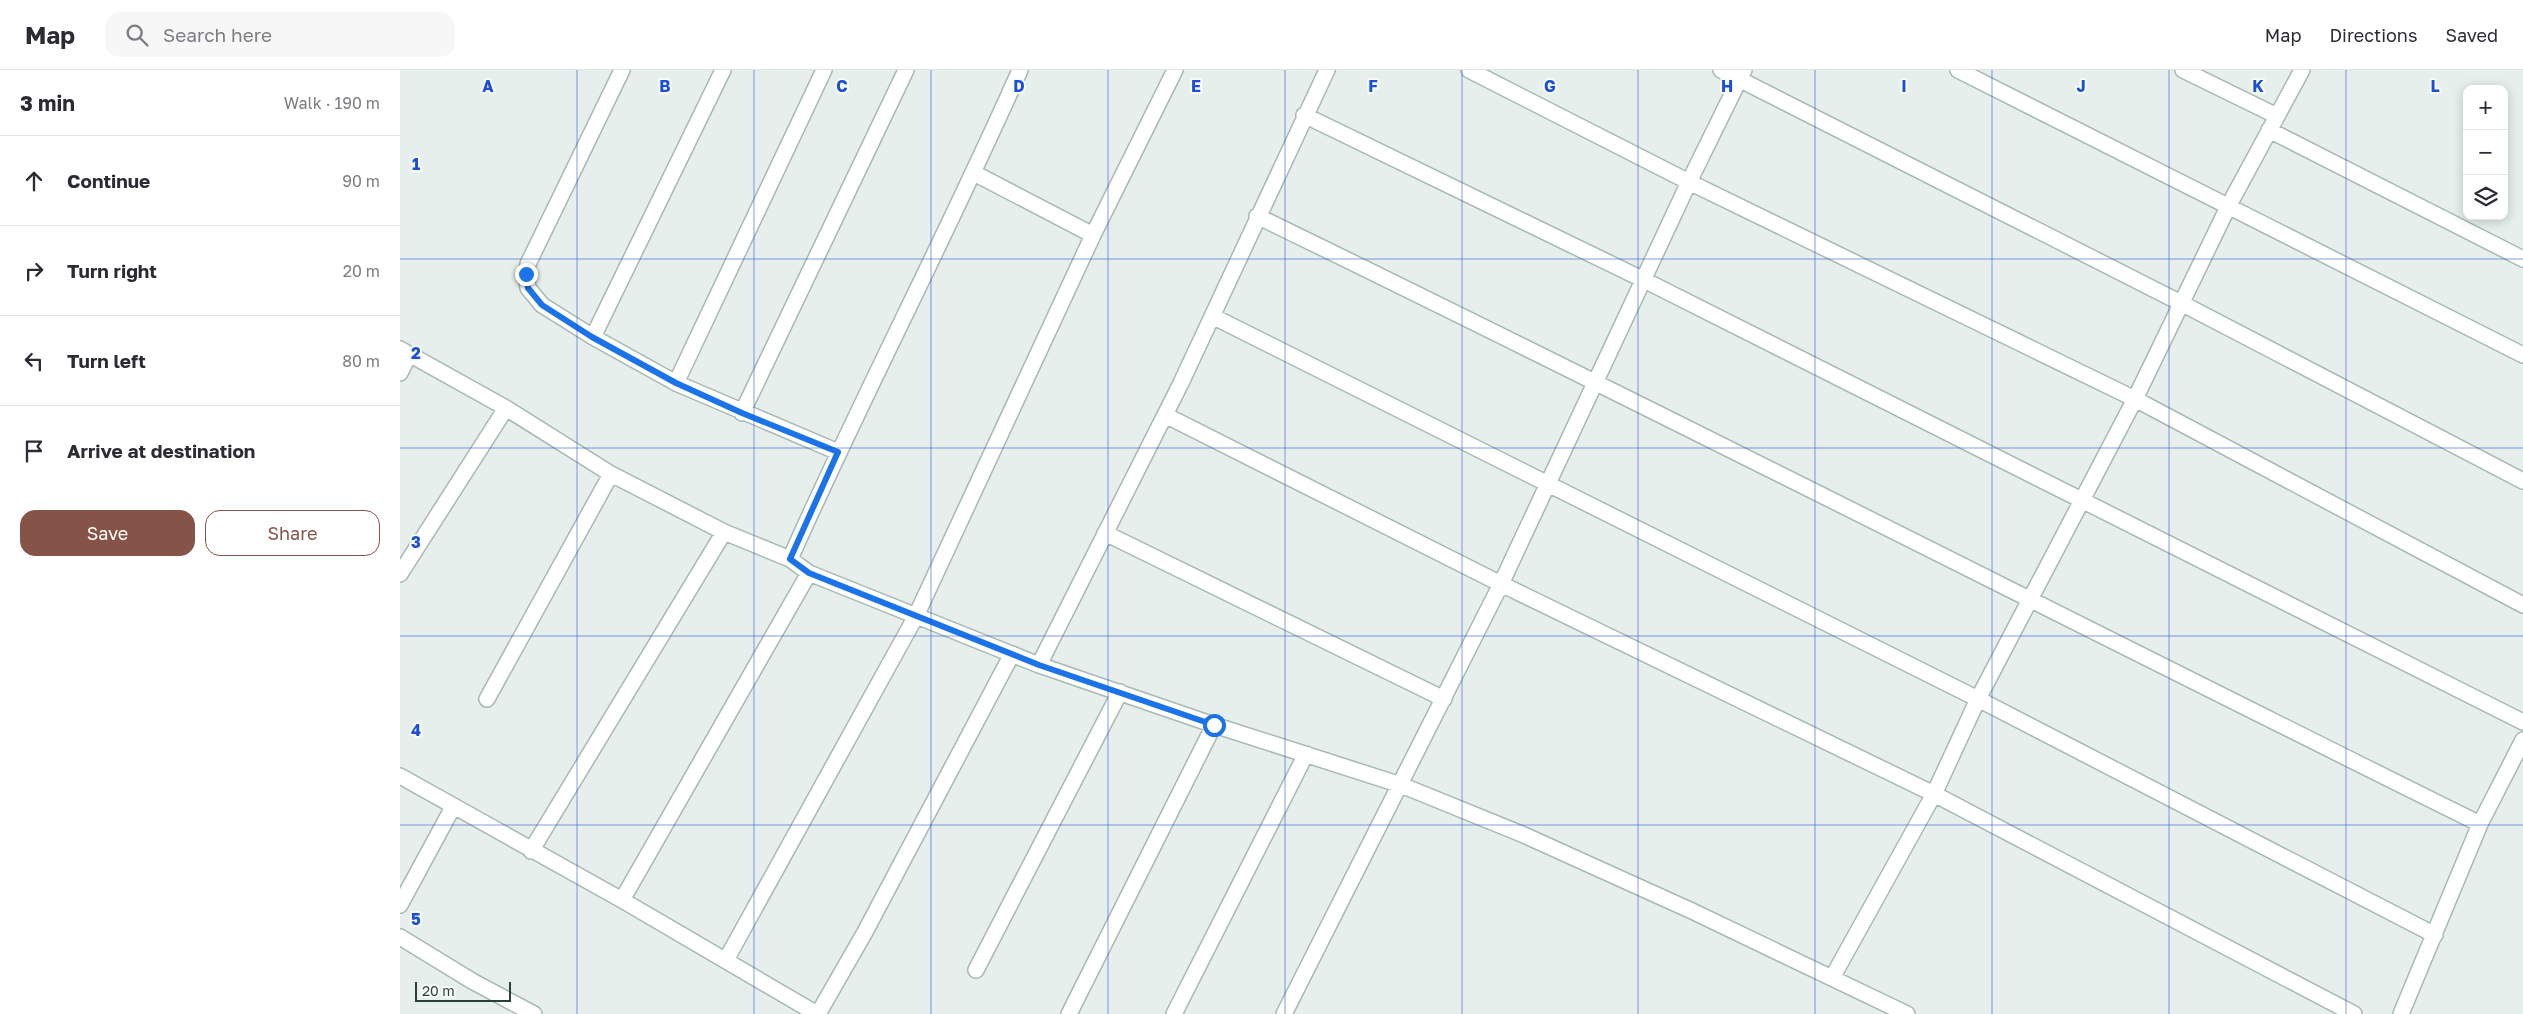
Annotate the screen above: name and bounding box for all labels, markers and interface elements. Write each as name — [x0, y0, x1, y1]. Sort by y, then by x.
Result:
search box — [105, 12, 455, 57]
text: Map — [25, 20, 75, 49]
icon: search — [123, 21, 151, 49]
text: Search here — [163, 23, 272, 46]
text: Map — [2265, 24, 2301, 46]
text: Directions — [2329, 24, 2417, 46]
text: Saved — [2445, 24, 2498, 46]
text: A — [482, 76, 494, 96]
text: B — [659, 76, 671, 96]
text: C — [836, 76, 848, 96]
text: D — [1013, 76, 1025, 96]
text: E — [1191, 76, 1201, 96]
text: F — [1368, 76, 1378, 96]
text: G — [1544, 76, 1556, 96]
text: H — [1721, 76, 1733, 96]
text: I — [1901, 76, 1907, 96]
text: J — [2076, 76, 2086, 96]
text: K — [2252, 76, 2264, 96]
text: L — [2430, 76, 2440, 96]
map controls — [2463, 85, 2508, 220]
button: + — [2463, 85, 2508, 130]
text: 3 min — [20, 90, 75, 116]
text: Walk · 190 m — [284, 93, 380, 113]
button: − — [2463, 130, 2508, 175]
text: 1 — [412, 154, 420, 174]
icon: ahead — [20, 167, 48, 195]
text: Continue — [67, 169, 150, 192]
text: 90 m — [342, 171, 380, 191]
button: layers — [2463, 175, 2508, 220]
icon: right — [20, 257, 48, 285]
text: Turn right — [67, 259, 157, 282]
text: 20 m — [343, 261, 380, 281]
route end — [515, 263, 538, 286]
text: 2 — [411, 343, 421, 363]
icon: left — [20, 347, 48, 375]
text: Turn left — [67, 349, 146, 372]
text: 80 m — [342, 351, 380, 371]
icon: arrive — [20, 437, 48, 465]
text: Arrive at destination — [67, 439, 255, 462]
button: Save — [20, 510, 195, 556]
button: Share — [205, 510, 380, 556]
text: 3 — [411, 532, 421, 552]
route start — [1203, 714, 1226, 737]
text: 4 — [411, 720, 421, 740]
text: 5 — [411, 909, 421, 929]
scale bar — [415, 979, 511, 1002]
text: 20 m — [422, 982, 455, 999]

